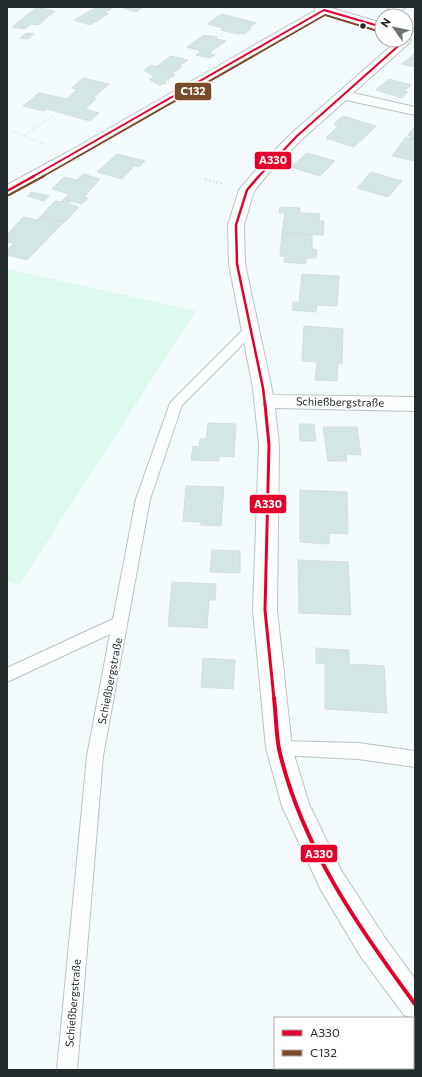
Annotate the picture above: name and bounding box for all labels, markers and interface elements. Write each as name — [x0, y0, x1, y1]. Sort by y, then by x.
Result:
north arrow — [374, 8, 414, 48]
text: N — [377, 15, 393, 29]
unlabelled marker — [358, 21, 368, 31]
line badge: C132 — [174, 82, 212, 101]
text: C132 — [180, 84, 206, 97]
line badge: A330 — [254, 151, 292, 170]
text: A330 — [259, 153, 287, 166]
street label: Schießbergstraße — [296, 394, 384, 409]
line badge: A330 — [249, 494, 287, 514]
text: A330 — [254, 497, 282, 510]
street label: Schießbergstraße — [95, 636, 124, 725]
line badge: A330 — [300, 844, 338, 863]
text: A330 — [305, 847, 333, 860]
street label: Schießbergstraße — [62, 958, 83, 1047]
legend — [274, 1017, 414, 1069]
text: A330 — [310, 1025, 340, 1039]
text: C132 — [310, 1045, 337, 1059]

